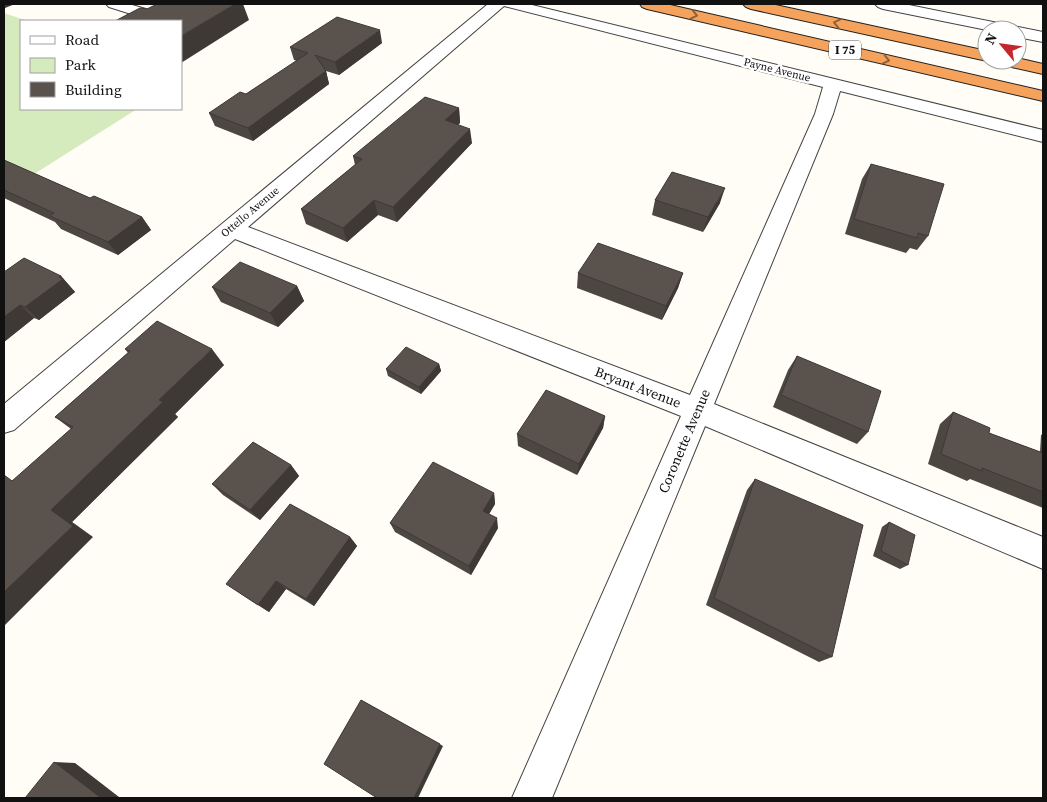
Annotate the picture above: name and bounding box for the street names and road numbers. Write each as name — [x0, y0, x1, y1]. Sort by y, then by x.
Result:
road number: I 75 — [829, 40, 861, 60]
street label: Payne Avenue — [742, 54, 812, 86]
street label: Ottello Avenue — [218, 183, 283, 241]
street label: Bryant Avenue — [592, 361, 684, 413]
street label: Coronette Avenue — [653, 386, 715, 496]

